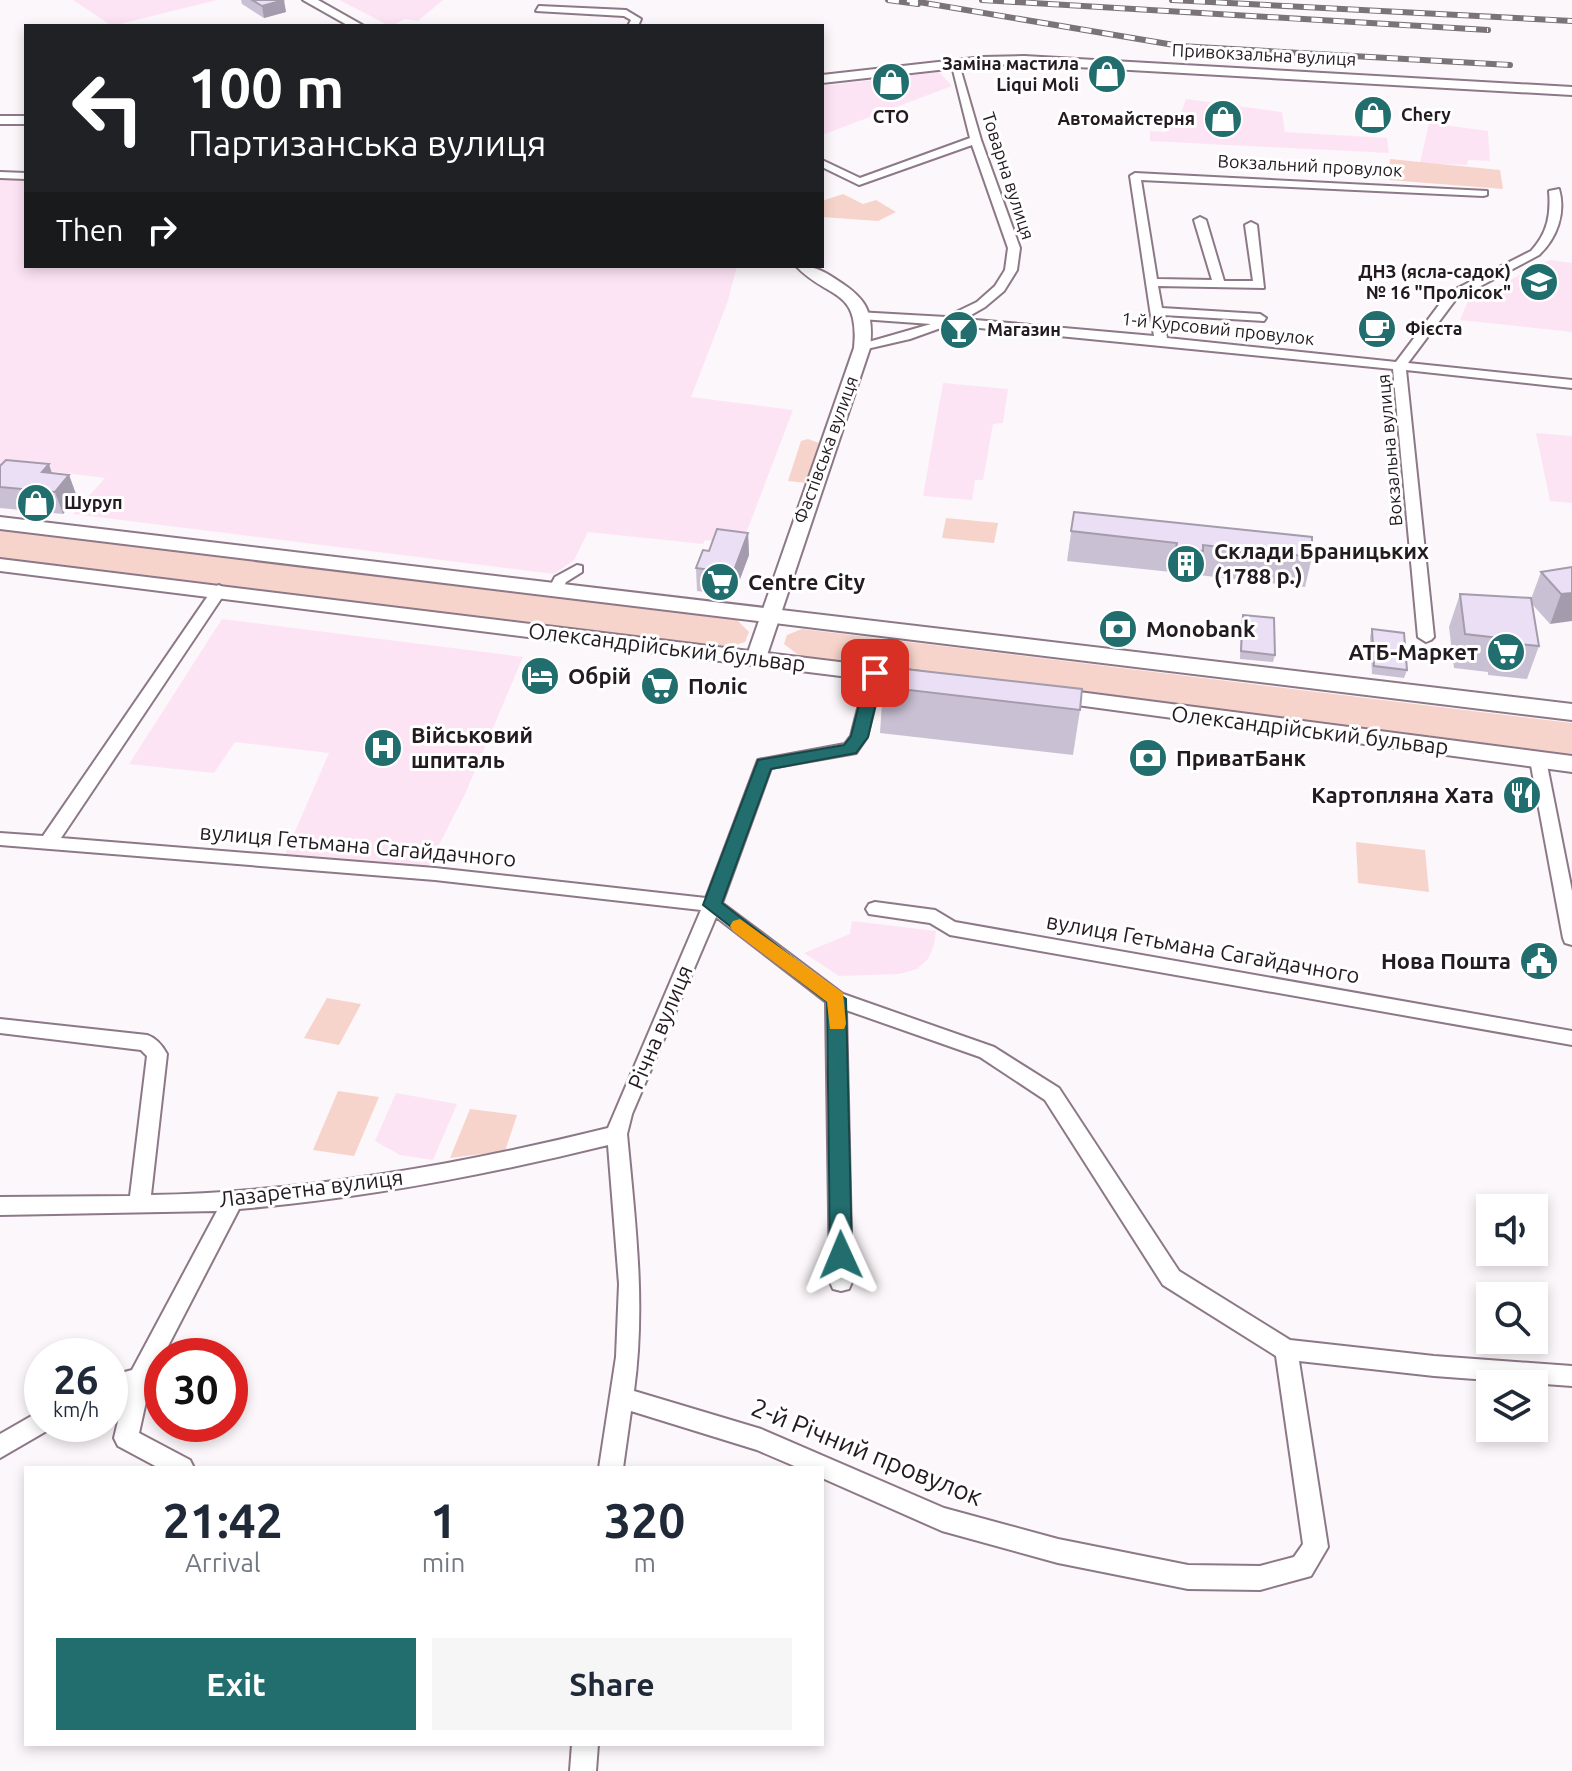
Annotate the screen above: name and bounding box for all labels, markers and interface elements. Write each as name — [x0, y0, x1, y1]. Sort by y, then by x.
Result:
street label: Привокзальна вулиця — [1171, 39, 1357, 69]
place label: Заміна мастила Liqui Moli — [942, 53, 1079, 94]
shop icon: Заміна мастила Liqui Moli — [1086, 53, 1128, 95]
icon: left — [56, 56, 160, 160]
text: 100 m — [188, 56, 344, 119]
shop icon: СТО — [870, 61, 912, 103]
shop icon: Chery — [1352, 94, 1394, 136]
shop icon: Автомайстерня — [1202, 98, 1244, 140]
place label: Chery — [1401, 104, 1451, 124]
place label: СТО — [873, 106, 909, 126]
place label: Автомайстерня — [1057, 108, 1195, 128]
street label: Товарна вулиця — [979, 109, 1039, 242]
text: Партизанська вулиця — [188, 122, 546, 163]
street label: Вокзальний провулок — [1217, 150, 1403, 180]
icon: right — [140, 208, 184, 252]
text: Then — [56, 213, 124, 247]
place label: ДНЗ (ясла-садок) № 16 "Пролісок" — [1358, 261, 1511, 302]
school or university icon: ДНЗ (ясла-садок) № 16 "Пролісок" — [1518, 261, 1560, 303]
street label: 1-й Курсовий провулок — [1121, 308, 1316, 348]
cafe icon: Фієста — [1356, 308, 1398, 350]
bar icon: Магазин — [938, 309, 980, 351]
place label: Фієста — [1405, 318, 1463, 338]
place label: Магазин — [987, 319, 1061, 339]
street label: Фастівська вулиця — [789, 373, 861, 526]
street label: Вокзальна вулиця — [1372, 373, 1406, 527]
shop icon: Шуруп — [15, 482, 57, 524]
place label: Шуруп — [64, 492, 123, 512]
place label: Склади Браницьких (1788 р.) — [1214, 538, 1429, 589]
building icon: Склади Браницьких (1788 р.) — [1165, 543, 1207, 585]
supermarket icon: Centre City — [699, 561, 741, 603]
place label: Centre City — [748, 569, 865, 594]
bank icon: Monobank — [1097, 608, 1139, 650]
place label: Monobank — [1146, 616, 1256, 641]
street label: Олександрійський бульвар — [527, 617, 807, 676]
supermarket icon: АТБ-Маркет — [1485, 631, 1527, 673]
pin — [841, 639, 909, 707]
place label: АТБ-Маркет — [1348, 639, 1478, 664]
icon: arrive — [853, 651, 897, 695]
hotel icon: Обрій — [519, 655, 561, 697]
place label: Обрій — [568, 663, 631, 688]
supermarket icon: Поліс — [639, 665, 681, 707]
place label: Поліс — [688, 673, 748, 698]
street label: Олександрійський бульвар — [1170, 700, 1450, 759]
place label: Військовий шпиталь — [411, 722, 533, 772]
hospital icon: Військовий шпиталь — [362, 727, 404, 769]
bank icon: ПриватБанк — [1127, 737, 1169, 779]
place label: ПриватБанк — [1176, 745, 1307, 770]
restaurant icon: Картопляна Хата — [1501, 774, 1543, 816]
place label: Картопляна Хата — [1311, 782, 1494, 807]
street label: вулиця Гетьмана Сагайдачного — [199, 818, 517, 871]
street label: вулиця Гетьмана Сагайдачного — [1044, 908, 1362, 987]
public building icon: Нова Пошта — [1518, 940, 1560, 982]
place label: Нова Пошта — [1381, 948, 1511, 973]
street label: Річна вулиця — [622, 961, 697, 1092]
street label: Лазаретна вулиця — [217, 1164, 404, 1211]
map controls — [1476, 1194, 1548, 1442]
button: sound — [1476, 1194, 1548, 1266]
position arrow — [799, 1213, 883, 1297]
button: search — [1476, 1282, 1548, 1354]
speed limit sign: 30 — [144, 1338, 248, 1442]
text: 26 — [53, 1357, 99, 1402]
button: layers — [1476, 1370, 1548, 1442]
street label: 2-й Річний провулок — [747, 1392, 987, 1511]
text: km/h — [53, 1398, 99, 1421]
text: 21:42 — [163, 1493, 283, 1547]
text: 1 — [430, 1493, 457, 1547]
text: 320 — [604, 1493, 685, 1547]
text: Arrival — [185, 1548, 261, 1577]
text: min — [422, 1548, 465, 1577]
text: m — [633, 1548, 656, 1577]
button: Exit — [56, 1638, 416, 1730]
button: Share — [432, 1638, 792, 1730]

